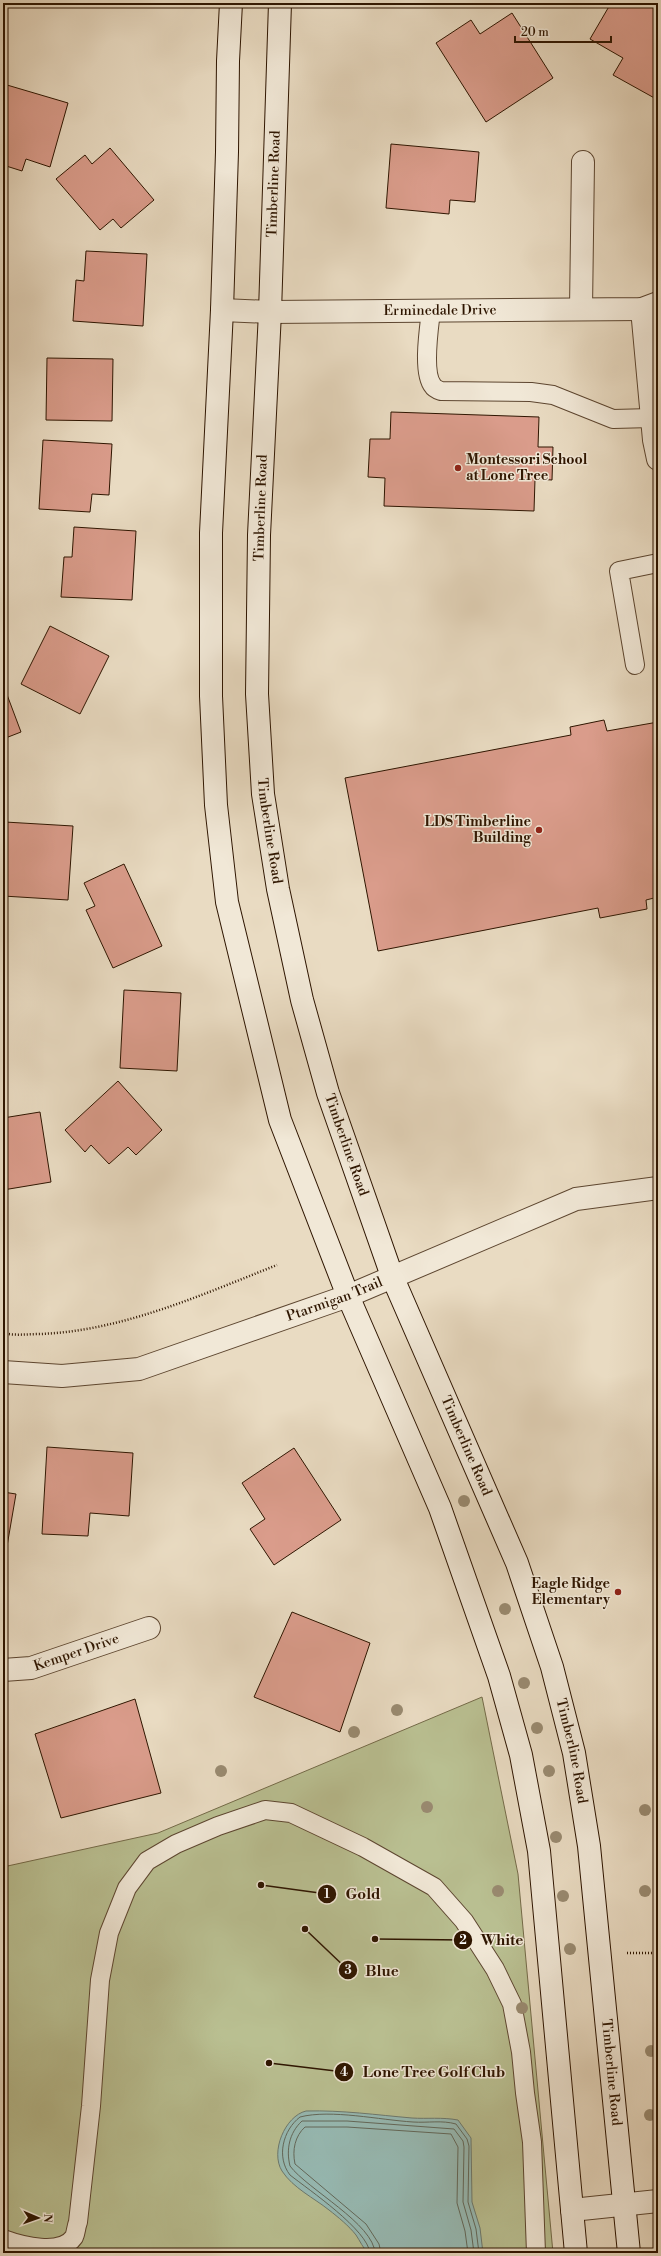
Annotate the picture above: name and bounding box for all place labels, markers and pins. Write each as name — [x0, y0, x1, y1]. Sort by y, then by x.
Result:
place label: Montessori School at Lone Tree — [466, 451, 588, 485]
marker: Montessori School at Lone Tree — [453, 463, 463, 473]
place label: LDS Timberline Building — [424, 813, 532, 847]
marker: LDS Timberline Building — [534, 825, 544, 835]
place label: Eagle Ridge Elementary — [531, 1575, 611, 1609]
marker: Eagle Ridge Elementary — [613, 1587, 623, 1597]
callout: Gold — [317, 1881, 388, 1908]
callout: White — [453, 1927, 531, 1954]
callout: Blue — [338, 1957, 407, 1984]
callout: Lone Tree Golf Club — [334, 2058, 513, 2085]

